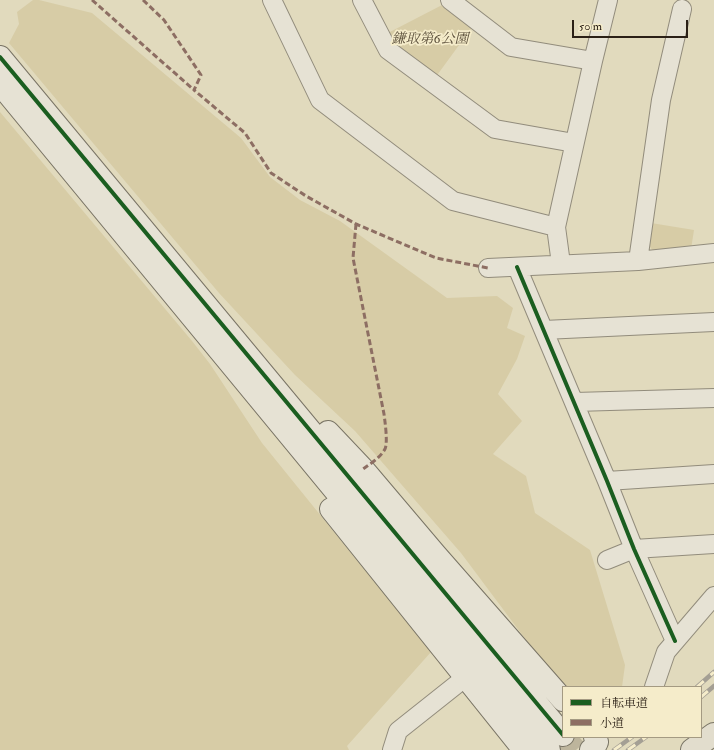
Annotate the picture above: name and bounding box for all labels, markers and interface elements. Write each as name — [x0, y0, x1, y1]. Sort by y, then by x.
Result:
scale bar — [574, 12, 690, 38]
text: 50 m — [579, 19, 602, 34]
park label: 鎌取第6公園 — [391, 32, 469, 48]
legend — [562, 686, 702, 738]
text: 自転車道 — [600, 696, 648, 711]
text: 小道 — [600, 716, 624, 731]

